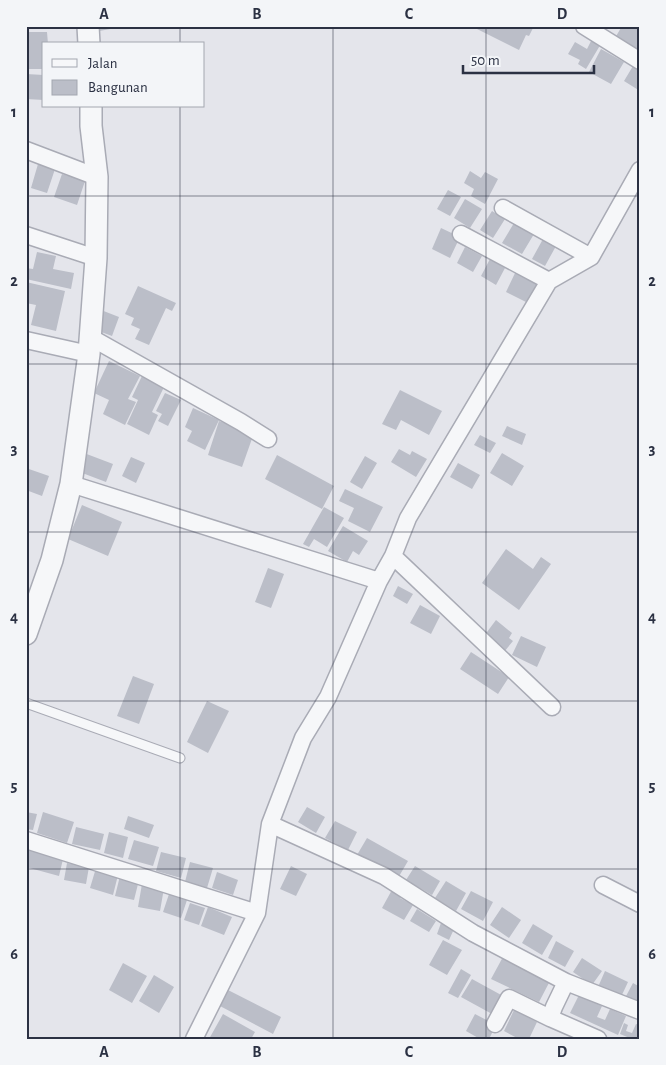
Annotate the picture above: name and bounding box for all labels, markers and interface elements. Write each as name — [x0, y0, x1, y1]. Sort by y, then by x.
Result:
text: A — [99, 6, 109, 22]
text: B — [252, 6, 262, 22]
text: C — [405, 6, 414, 22]
text: D — [557, 6, 568, 22]
legend — [42, 42, 205, 108]
scale bar — [463, 42, 595, 74]
text: 50 m — [471, 53, 500, 68]
text: Jalan — [88, 56, 118, 71]
text: Bangunan — [88, 80, 148, 95]
text: 1 — [11, 104, 17, 120]
text: 1 — [649, 104, 655, 120]
text: 2 — [10, 273, 18, 289]
text: 2 — [648, 273, 656, 289]
text: 3 — [11, 441, 18, 457]
text: 3 — [649, 441, 656, 457]
text: 4 — [10, 609, 18, 625]
text: 4 — [648, 609, 656, 625]
text: 5 — [11, 778, 18, 794]
text: 5 — [649, 778, 656, 794]
text: 6 — [10, 946, 18, 962]
text: 6 — [648, 946, 656, 962]
text: A — [99, 1044, 109, 1060]
text: B — [252, 1044, 262, 1060]
text: C — [405, 1044, 414, 1060]
text: D — [557, 1044, 568, 1060]

